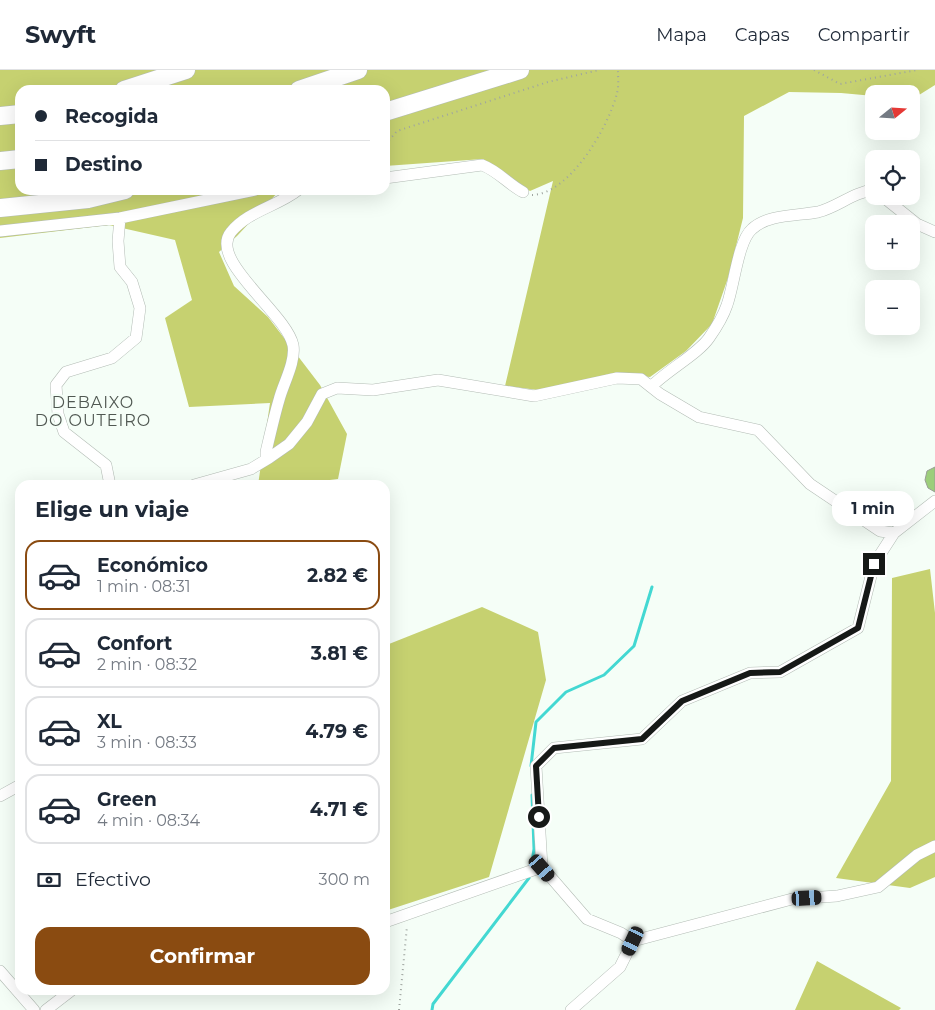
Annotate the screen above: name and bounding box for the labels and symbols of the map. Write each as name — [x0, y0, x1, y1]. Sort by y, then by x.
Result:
north arrow — [865, 85, 920, 140]
district label: DEBAIXO DO OUTEIRO — [35, 393, 151, 430]
callout: 1 min — [833, 492, 915, 526]
route end — [863, 553, 885, 575]
route start — [528, 806, 550, 828]
car — [526, 852, 557, 884]
car — [791, 890, 822, 906]
car — [619, 924, 646, 958]

